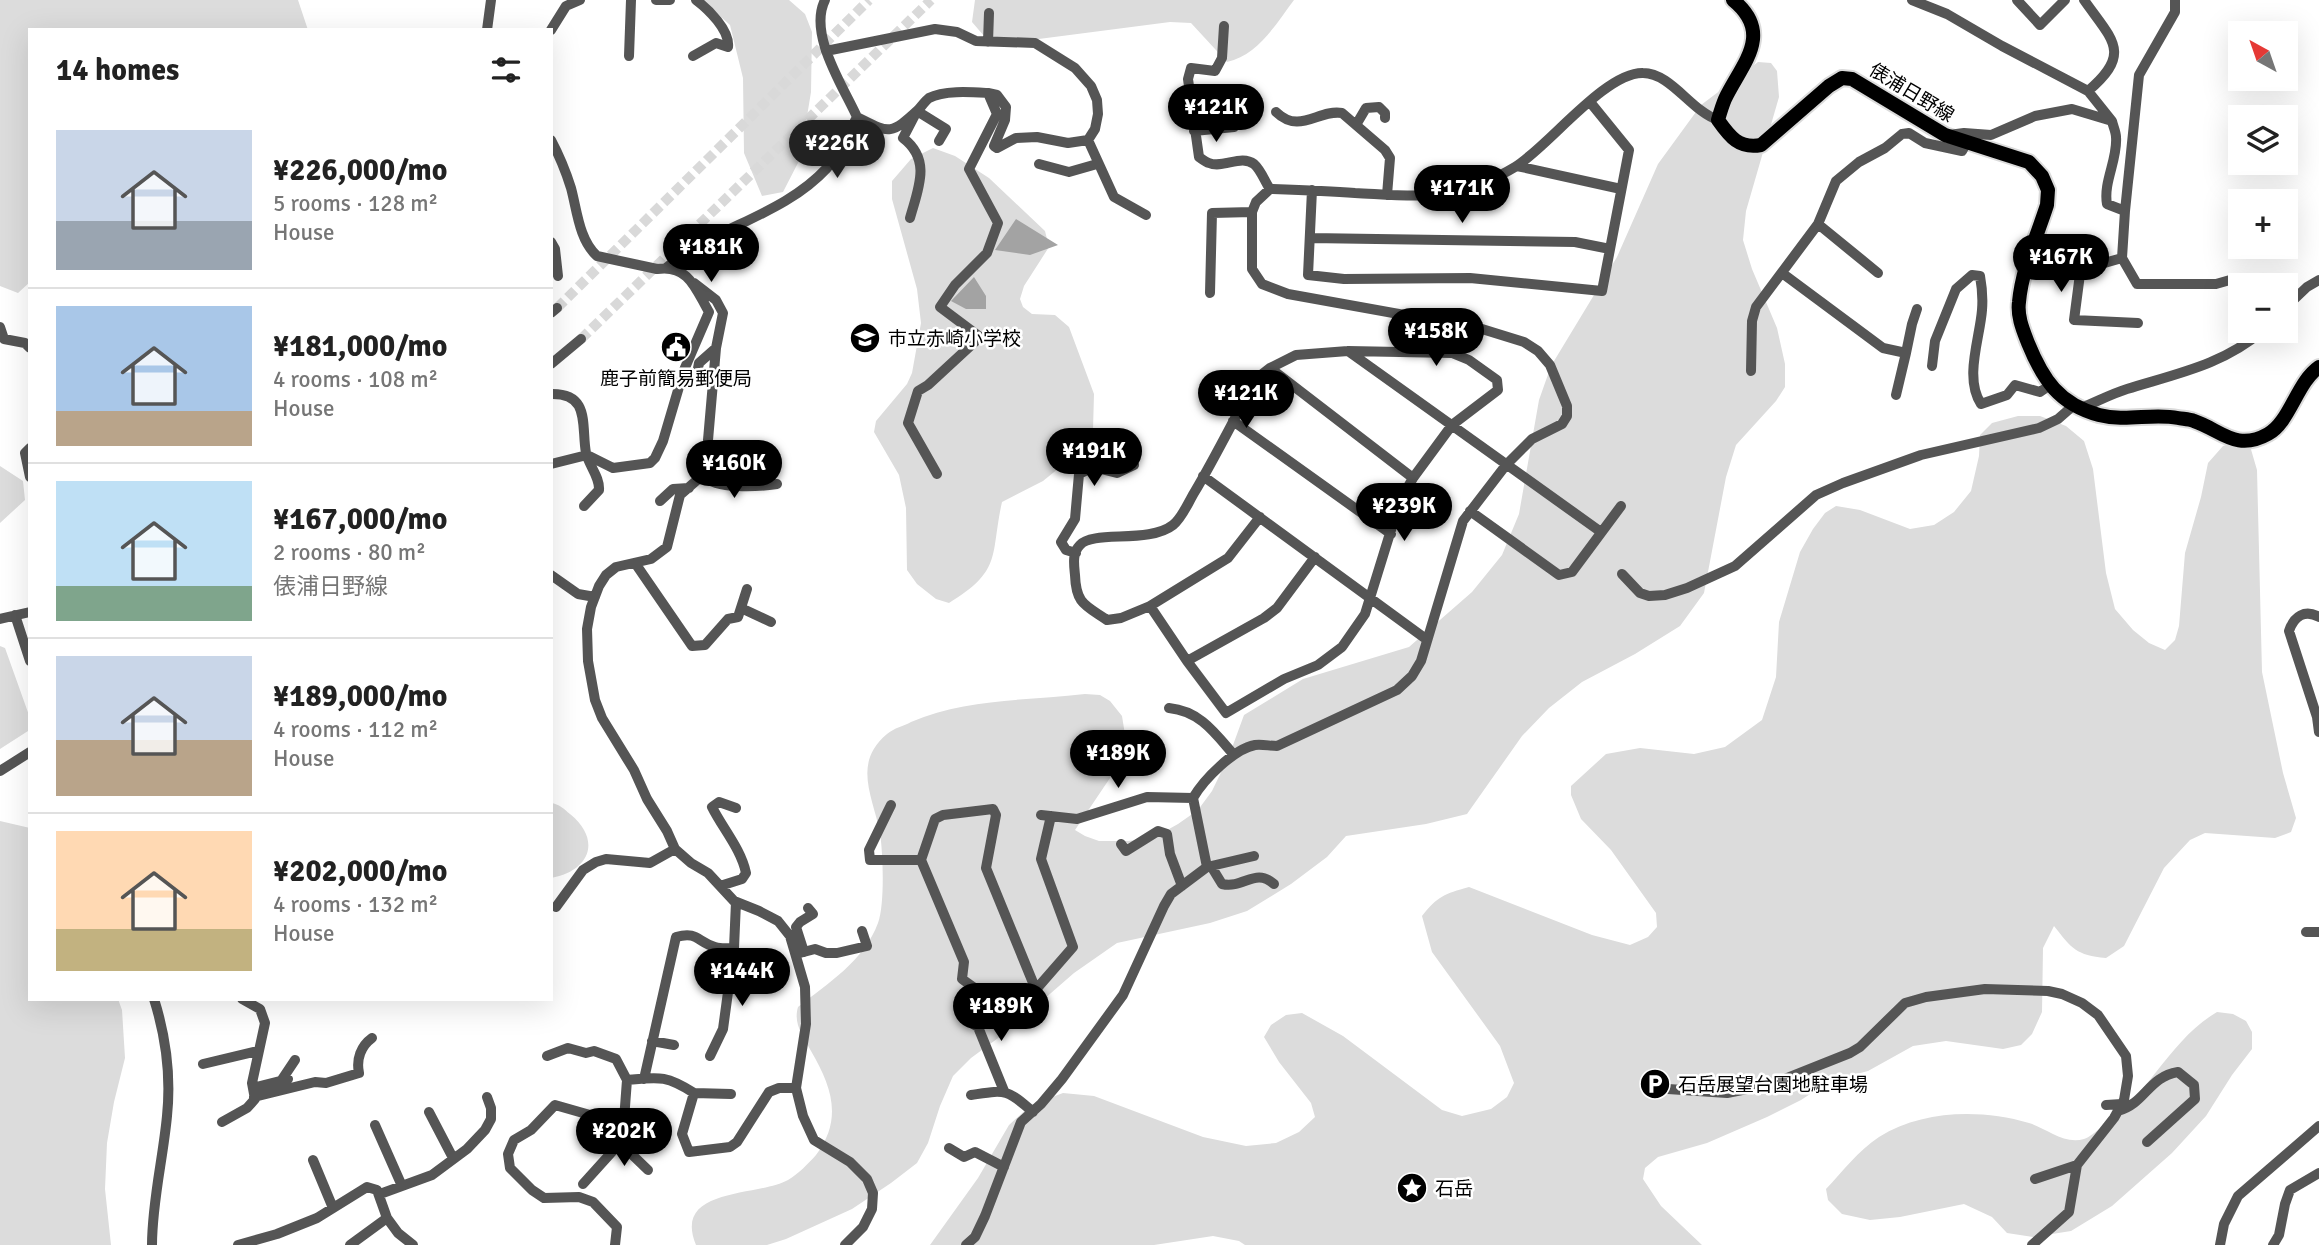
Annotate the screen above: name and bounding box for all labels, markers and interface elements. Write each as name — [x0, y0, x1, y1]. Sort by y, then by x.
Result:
north arrow — [2228, 21, 2298, 91]
map controls — [2228, 21, 2298, 343]
icon: filters — [487, 51, 525, 89]
text: 14 homes — [56, 52, 179, 89]
street label: 俵浦日野線 — [1865, 58, 1958, 128]
pin: ¥121K — [1167, 85, 1265, 144]
text: ¥121K — [1184, 92, 1248, 121]
button: layers — [2228, 105, 2298, 175]
pin: ¥226K — [788, 120, 886, 180]
text: ¥226K — [805, 128, 869, 157]
text: ¥226,000/mo — [273, 152, 447, 189]
icon: home — [112, 158, 196, 242]
pin: ¥171K — [1413, 166, 1511, 225]
text: ¥171K — [1430, 173, 1494, 202]
text: 5 rooms · 128 m² — [273, 189, 438, 218]
button: + — [2228, 189, 2298, 259]
text: House — [273, 218, 335, 247]
pin: ¥181K — [662, 224, 760, 284]
text: ¥181K — [679, 232, 743, 261]
pin: ¥167K — [2012, 234, 2110, 294]
text: ¥167K — [2029, 242, 2093, 271]
button: − — [2228, 273, 2298, 343]
pin: ¥158K — [1387, 308, 1485, 368]
text: ¥158K — [1404, 316, 1468, 345]
school or university icon: 市立赤崎小学校 — [848, 321, 882, 355]
place label: 市立赤崎小学校 — [888, 327, 1021, 351]
text: ¥181,000/mo — [273, 328, 447, 365]
public building icon: 鹿子前簡易郵便局 — [659, 330, 693, 364]
icon: home — [112, 334, 196, 418]
text: 4 rooms · 108 m² — [273, 365, 438, 394]
place label: 鹿子前簡易郵便局 — [600, 367, 752, 391]
pin: ¥121K — [1197, 370, 1295, 430]
text: ¥121K — [1214, 378, 1278, 407]
text: House — [273, 394, 335, 423]
pin: ¥191K — [1045, 428, 1143, 488]
text: ¥191K — [1062, 436, 1126, 465]
pin: ¥160K — [685, 440, 783, 500]
text: ¥160K — [702, 448, 766, 477]
pin: ¥239K — [1355, 484, 1453, 543]
text: ¥239K — [1372, 491, 1436, 520]
text: ¥167,000/mo — [273, 501, 447, 538]
icon: home — [112, 509, 196, 593]
text: 2 rooms · 80 m² — [273, 538, 426, 567]
text: 俵浦日野線 — [273, 572, 388, 601]
text: ¥189,000/mo — [273, 678, 447, 715]
icon: home — [112, 684, 196, 768]
text: 4 rooms · 112 m² — [273, 715, 438, 744]
pin: ¥189K — [1069, 730, 1167, 790]
text: ¥189K — [1086, 738, 1150, 767]
text: House — [273, 744, 335, 773]
text: ¥202,000/mo — [273, 853, 447, 890]
icon: home — [112, 859, 196, 943]
text: 4 rooms · 132 m² — [273, 890, 438, 919]
text: House — [273, 919, 335, 948]
pin: ¥144K — [693, 948, 791, 1008]
text: ¥144K — [710, 956, 774, 985]
pin: ¥189K — [952, 984, 1050, 1043]
text: ¥189K — [969, 991, 1033, 1020]
parking icon: 石岳展望台園地駐車場 — [1638, 1067, 1672, 1101]
place label: 石岳展望台園地駐車場 — [1678, 1073, 1868, 1097]
pin: ¥202K — [575, 1108, 673, 1168]
text: ¥202K — [592, 1116, 656, 1145]
place icon: 石岳 — [1395, 1171, 1429, 1205]
place label: 石岳 — [1435, 1177, 1473, 1201]

